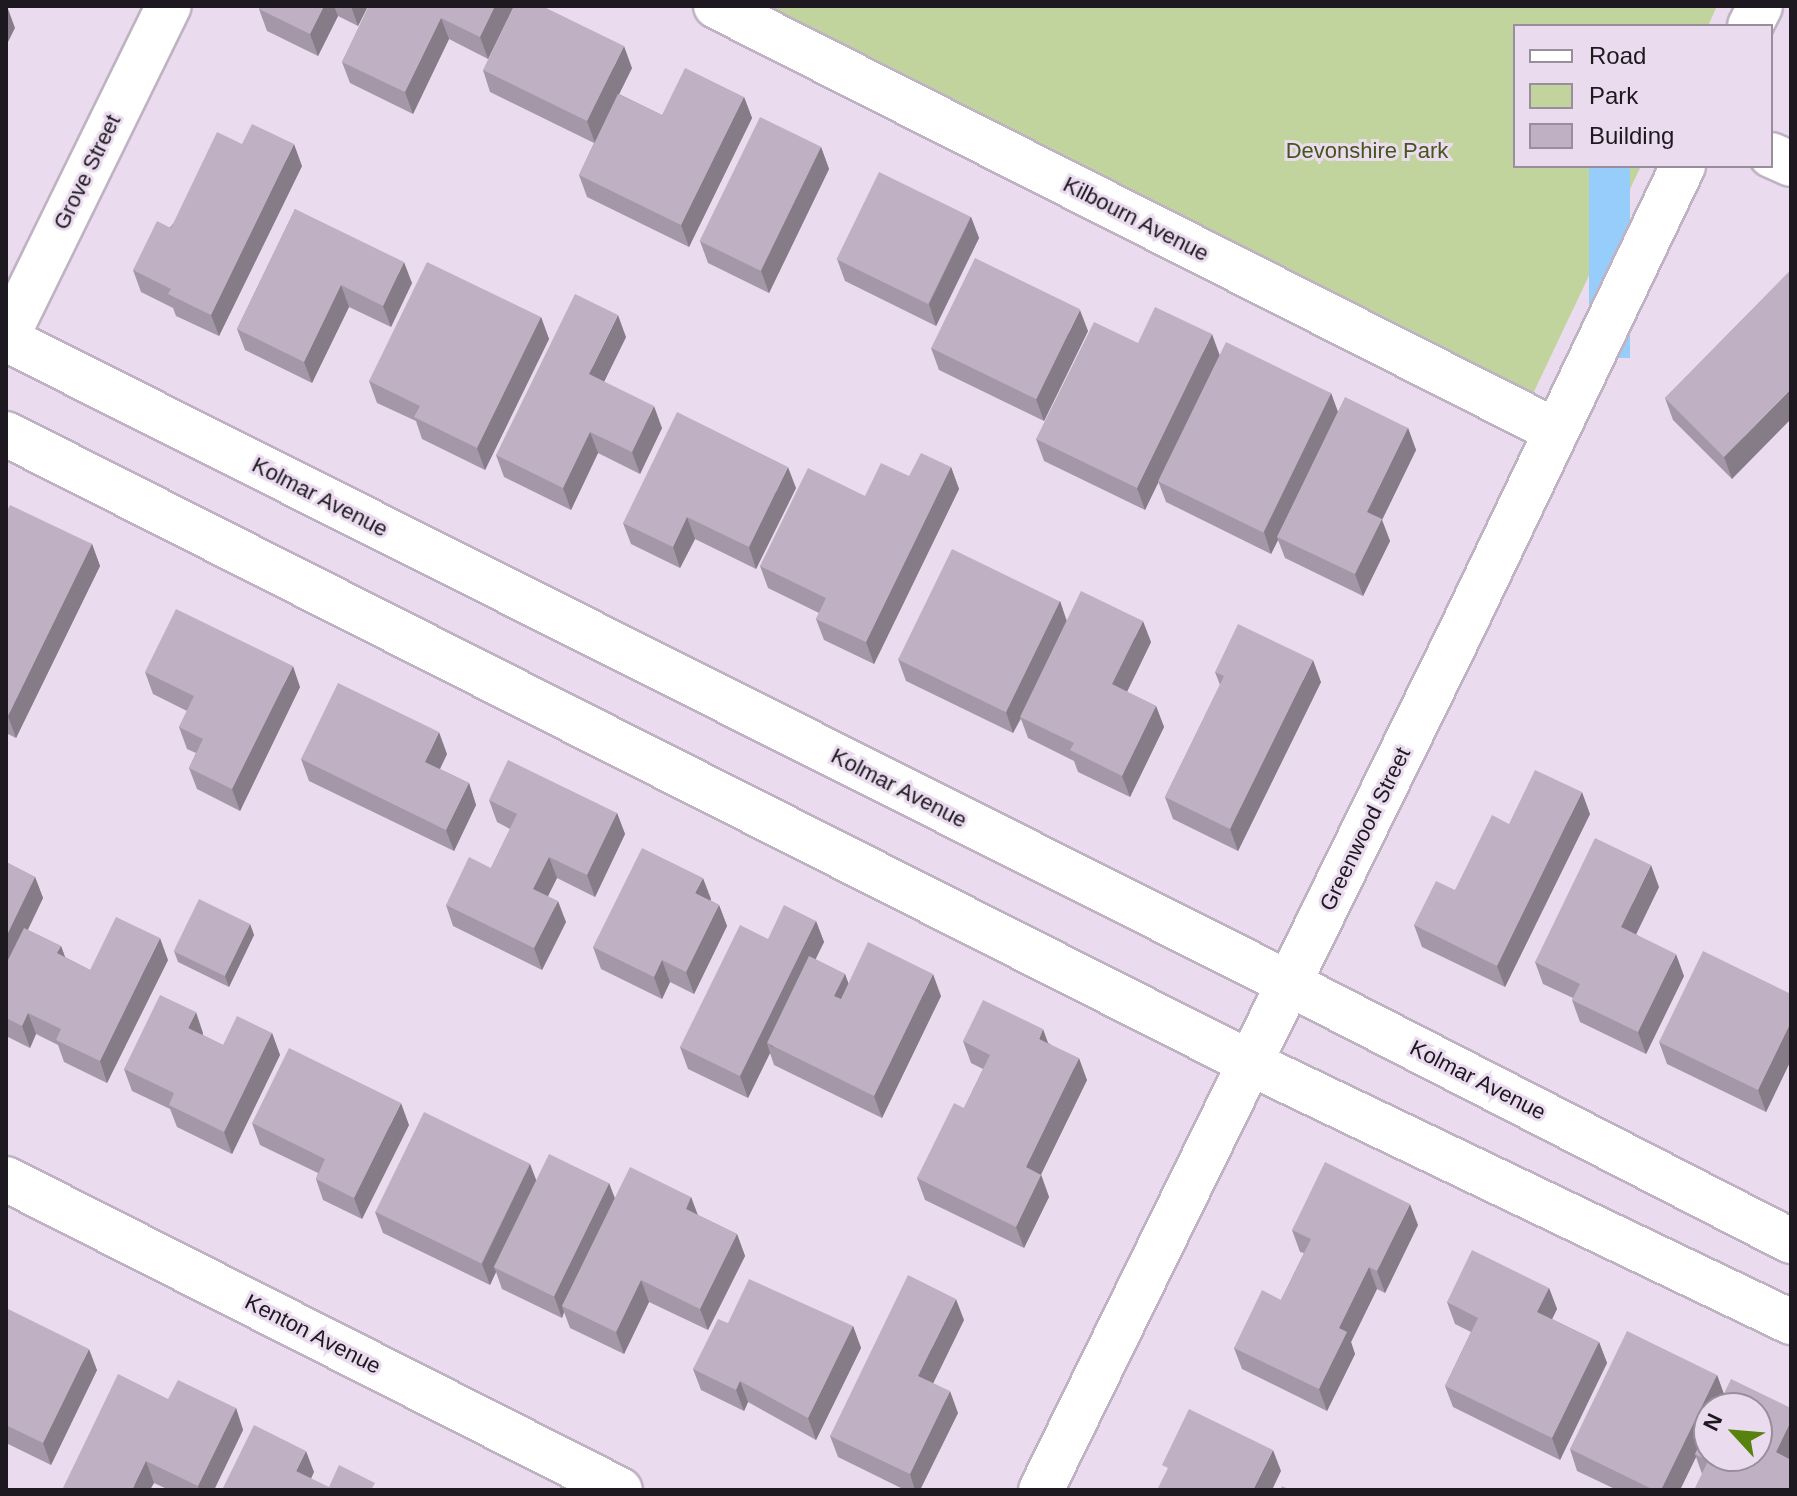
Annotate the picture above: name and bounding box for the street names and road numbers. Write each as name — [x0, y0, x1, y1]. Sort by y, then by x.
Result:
street label: Grove Street — [48, 110, 126, 234]
street label: Kilbourn Avenue — [1058, 171, 1214, 267]
street label: Kolmar Avenue — [247, 451, 393, 543]
street label: Kolmar Avenue — [826, 742, 972, 834]
street label: Greenwood Street — [1314, 743, 1416, 915]
street label: Kolmar Avenue — [1405, 1034, 1551, 1126]
street label: Kenton Avenue — [240, 1288, 386, 1380]

